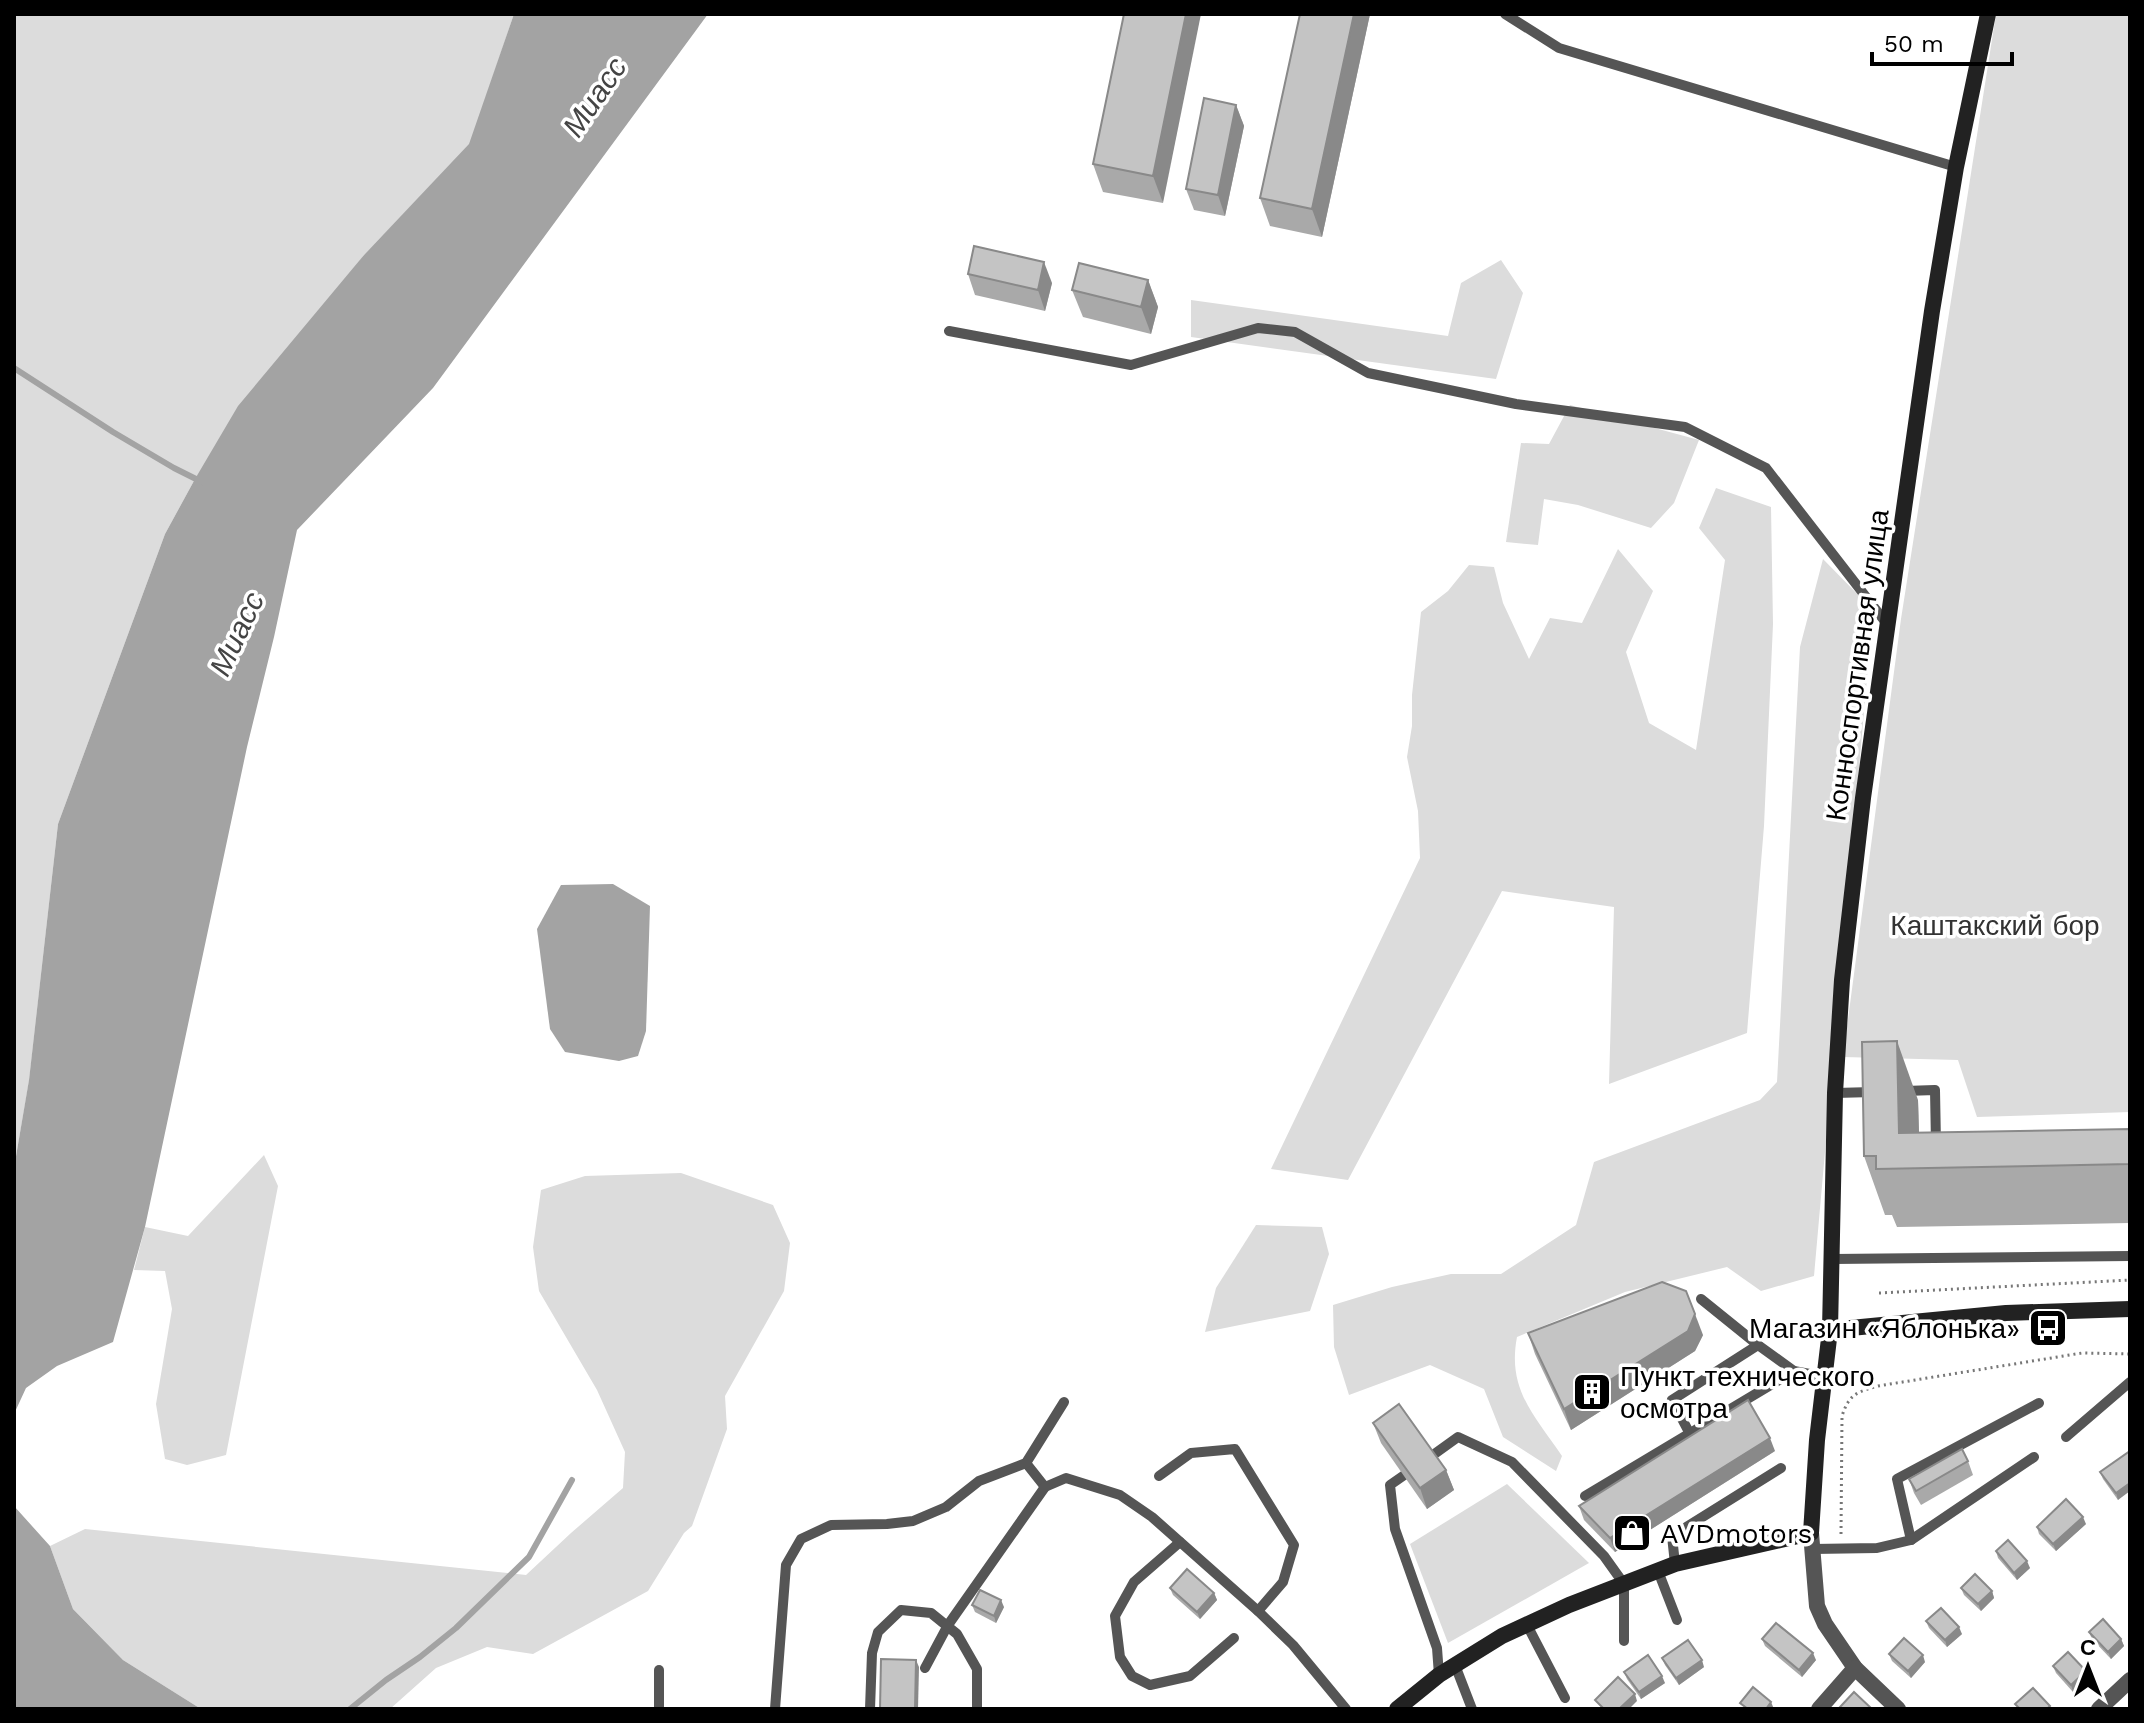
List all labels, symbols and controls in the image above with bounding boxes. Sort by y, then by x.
scale bar [1872,16,2012,66]
text: 50 m [1884,30,1944,58]
water label: Миасс [555,50,634,143]
street label: Конноспортивная улица [1819,507,1896,823]
water label: Миасс [202,586,271,681]
park label: Каштакский бор [1890,909,2100,942]
bus stop icon: Магазин «Яблонька» [2027,1307,2069,1349]
place label: Магазин «Яблонька» [1749,1312,2020,1345]
place label: Пункт технического осмотра [1620,1360,1875,1425]
building icon: Пункт технического осмотра [1571,1371,1613,1413]
shop icon: AVDmotors [1611,1512,1653,1554]
place label: AVDmotors [1660,1517,1812,1550]
north arrow [2048,1627,2128,1707]
text: С [2080,1635,2096,1660]

